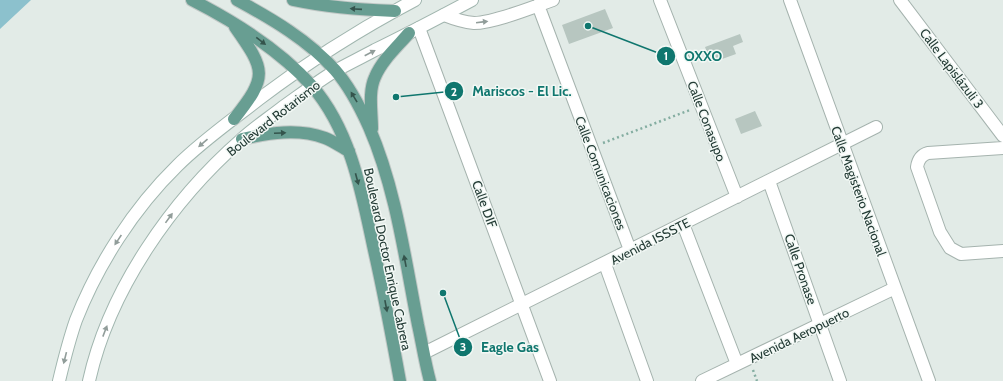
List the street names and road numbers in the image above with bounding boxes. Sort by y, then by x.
street label: Calle Lapislázuli 3 [917,25,987,111]
street label: Boulevard Rotarismo [223,77,323,159]
street label: Calle Conasupo [684,78,730,164]
street label: Calle Comunicaciones [572,114,630,233]
street label: Calle Magisterio Nacional [828,124,890,258]
street label: Boulevard Doctor Enrique Cabrera [361,166,415,352]
street label: Calle DIF [469,178,501,230]
street label: Avenida ISSSTE [608,214,692,268]
street label: Calle Pronase [781,231,821,307]
street label: Avenida Aeropuerto [747,304,851,366]

